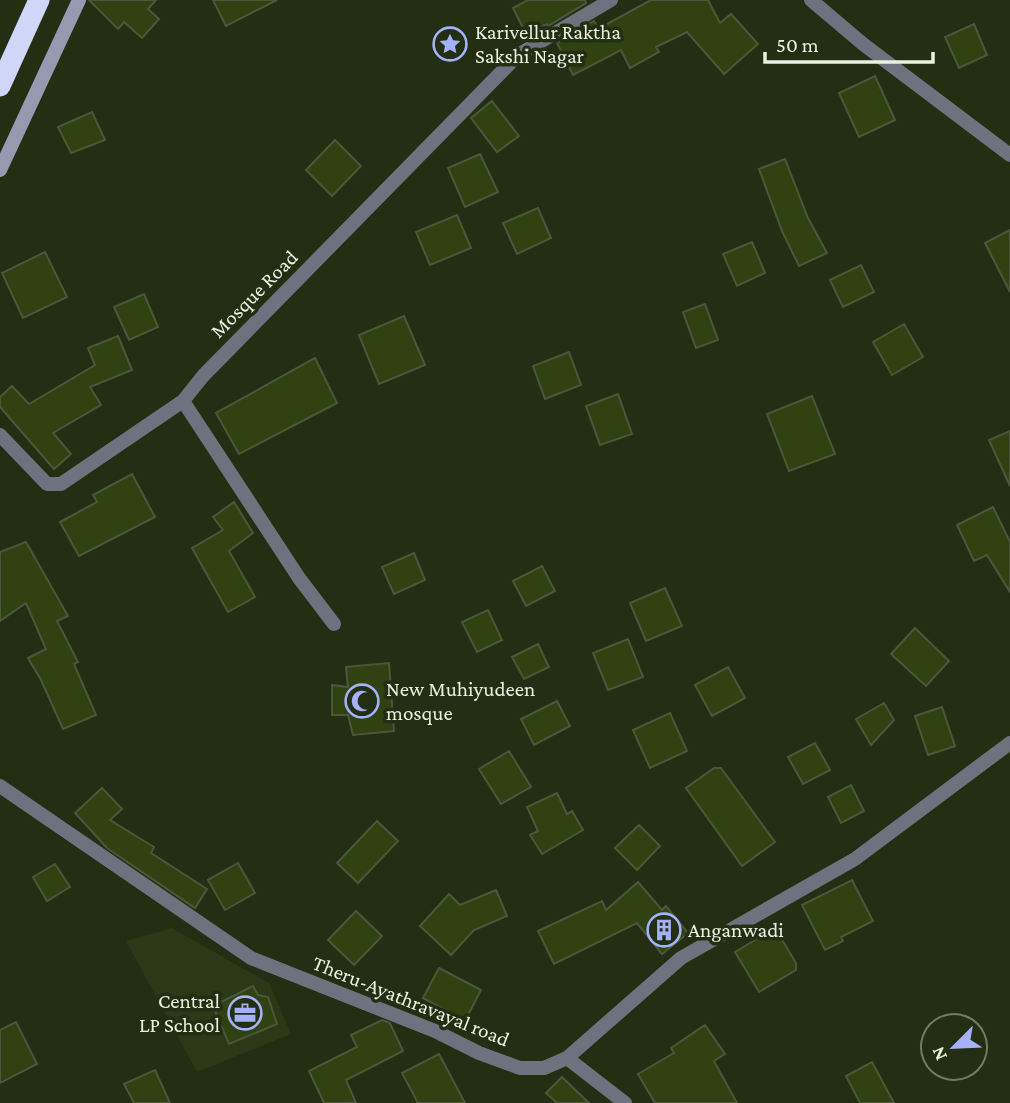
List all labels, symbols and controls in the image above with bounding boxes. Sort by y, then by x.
place label: Karivellur Raktha Sakshi Nagar [475,20,621,68]
scale bar [765,21,933,65]
place icon: Karivellur Raktha Sakshi Nagar [431,25,469,63]
text: 50 m [776,33,819,57]
street label: Mosque Road [205,245,303,343]
place label: New Muhiyudeen mosque [386,677,535,725]
mosque icon: New Muhiyudeen mosque [343,682,381,720]
building icon: Anganwadi [645,911,683,949]
place label: Anganwadi [688,918,784,942]
street label: Theru-Ayathravayal road [309,951,513,1051]
place label: Central LP School [139,989,220,1037]
office icon: Central LP School [226,994,264,1032]
north arrow [919,1012,989,1082]
text: N [927,1043,951,1064]

